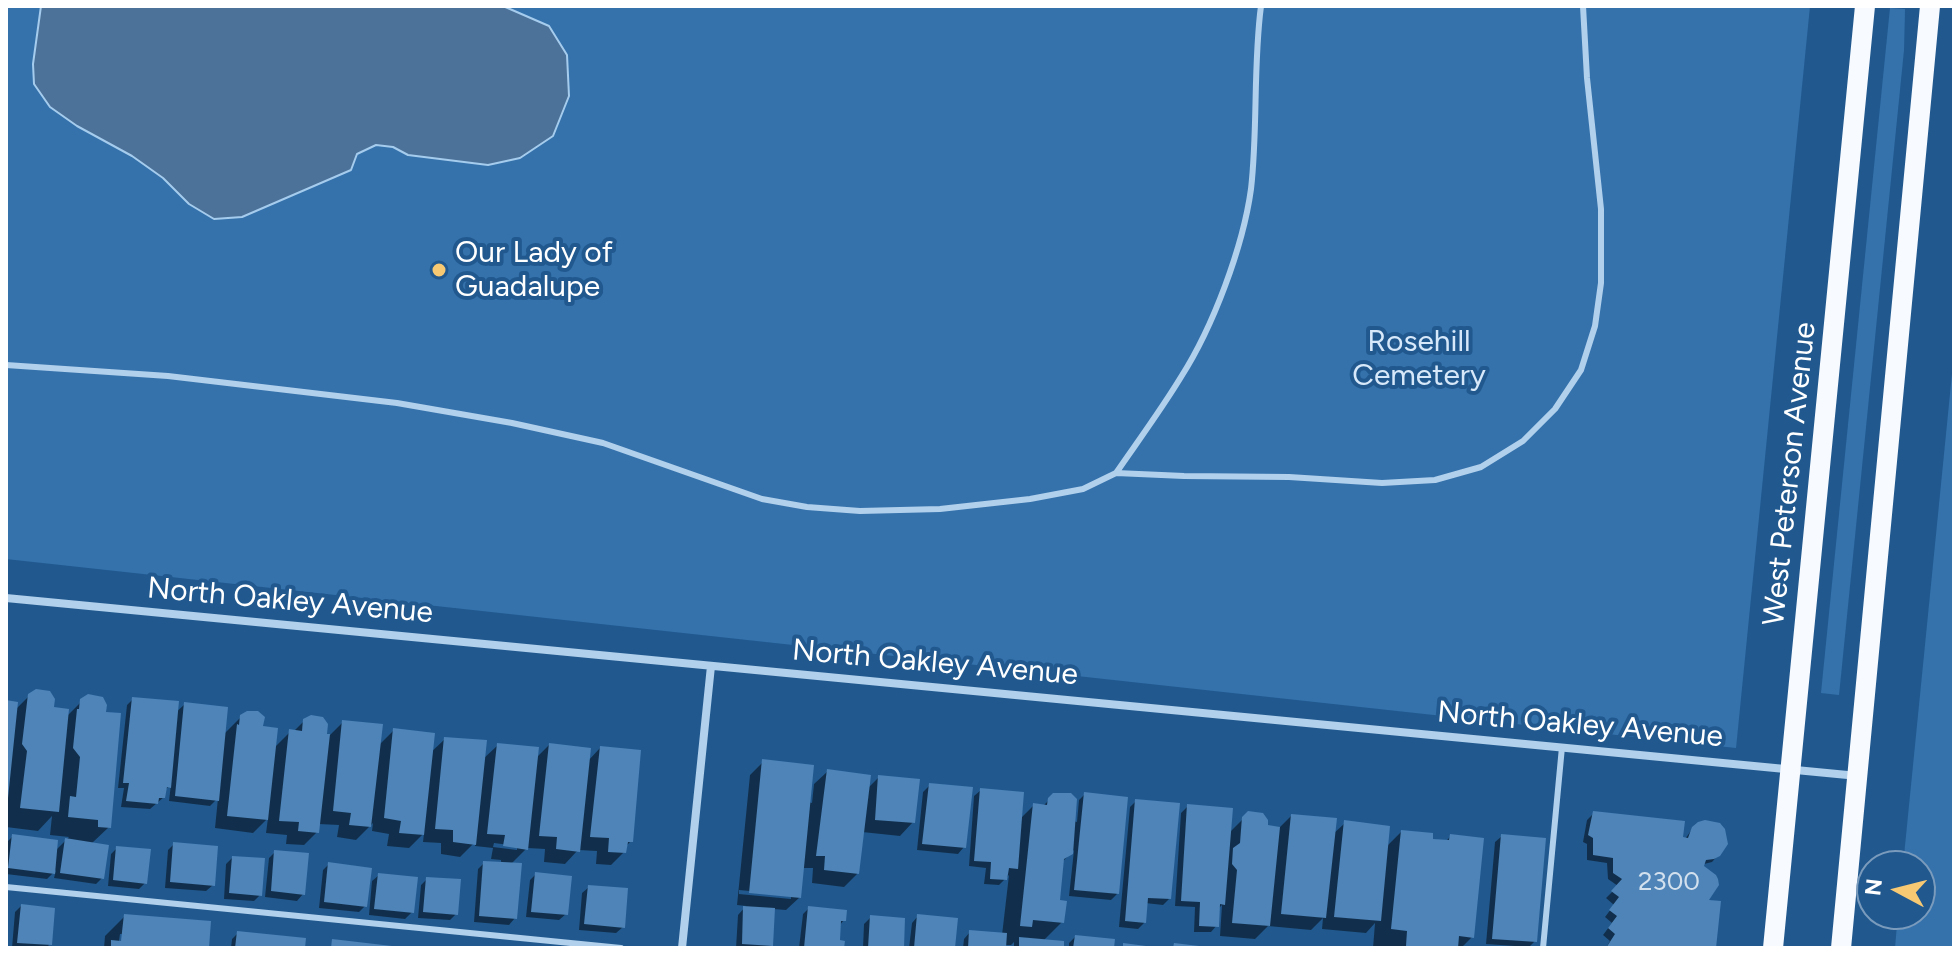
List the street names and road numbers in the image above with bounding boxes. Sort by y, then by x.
street label: West Peterson Avenue [1756,321,1824,627]
street label: North Oakley Avenue [146,571,434,631]
street label: North Oakley Avenue [791,633,1079,693]
street label: North Oakley Avenue [1436,695,1724,755]

